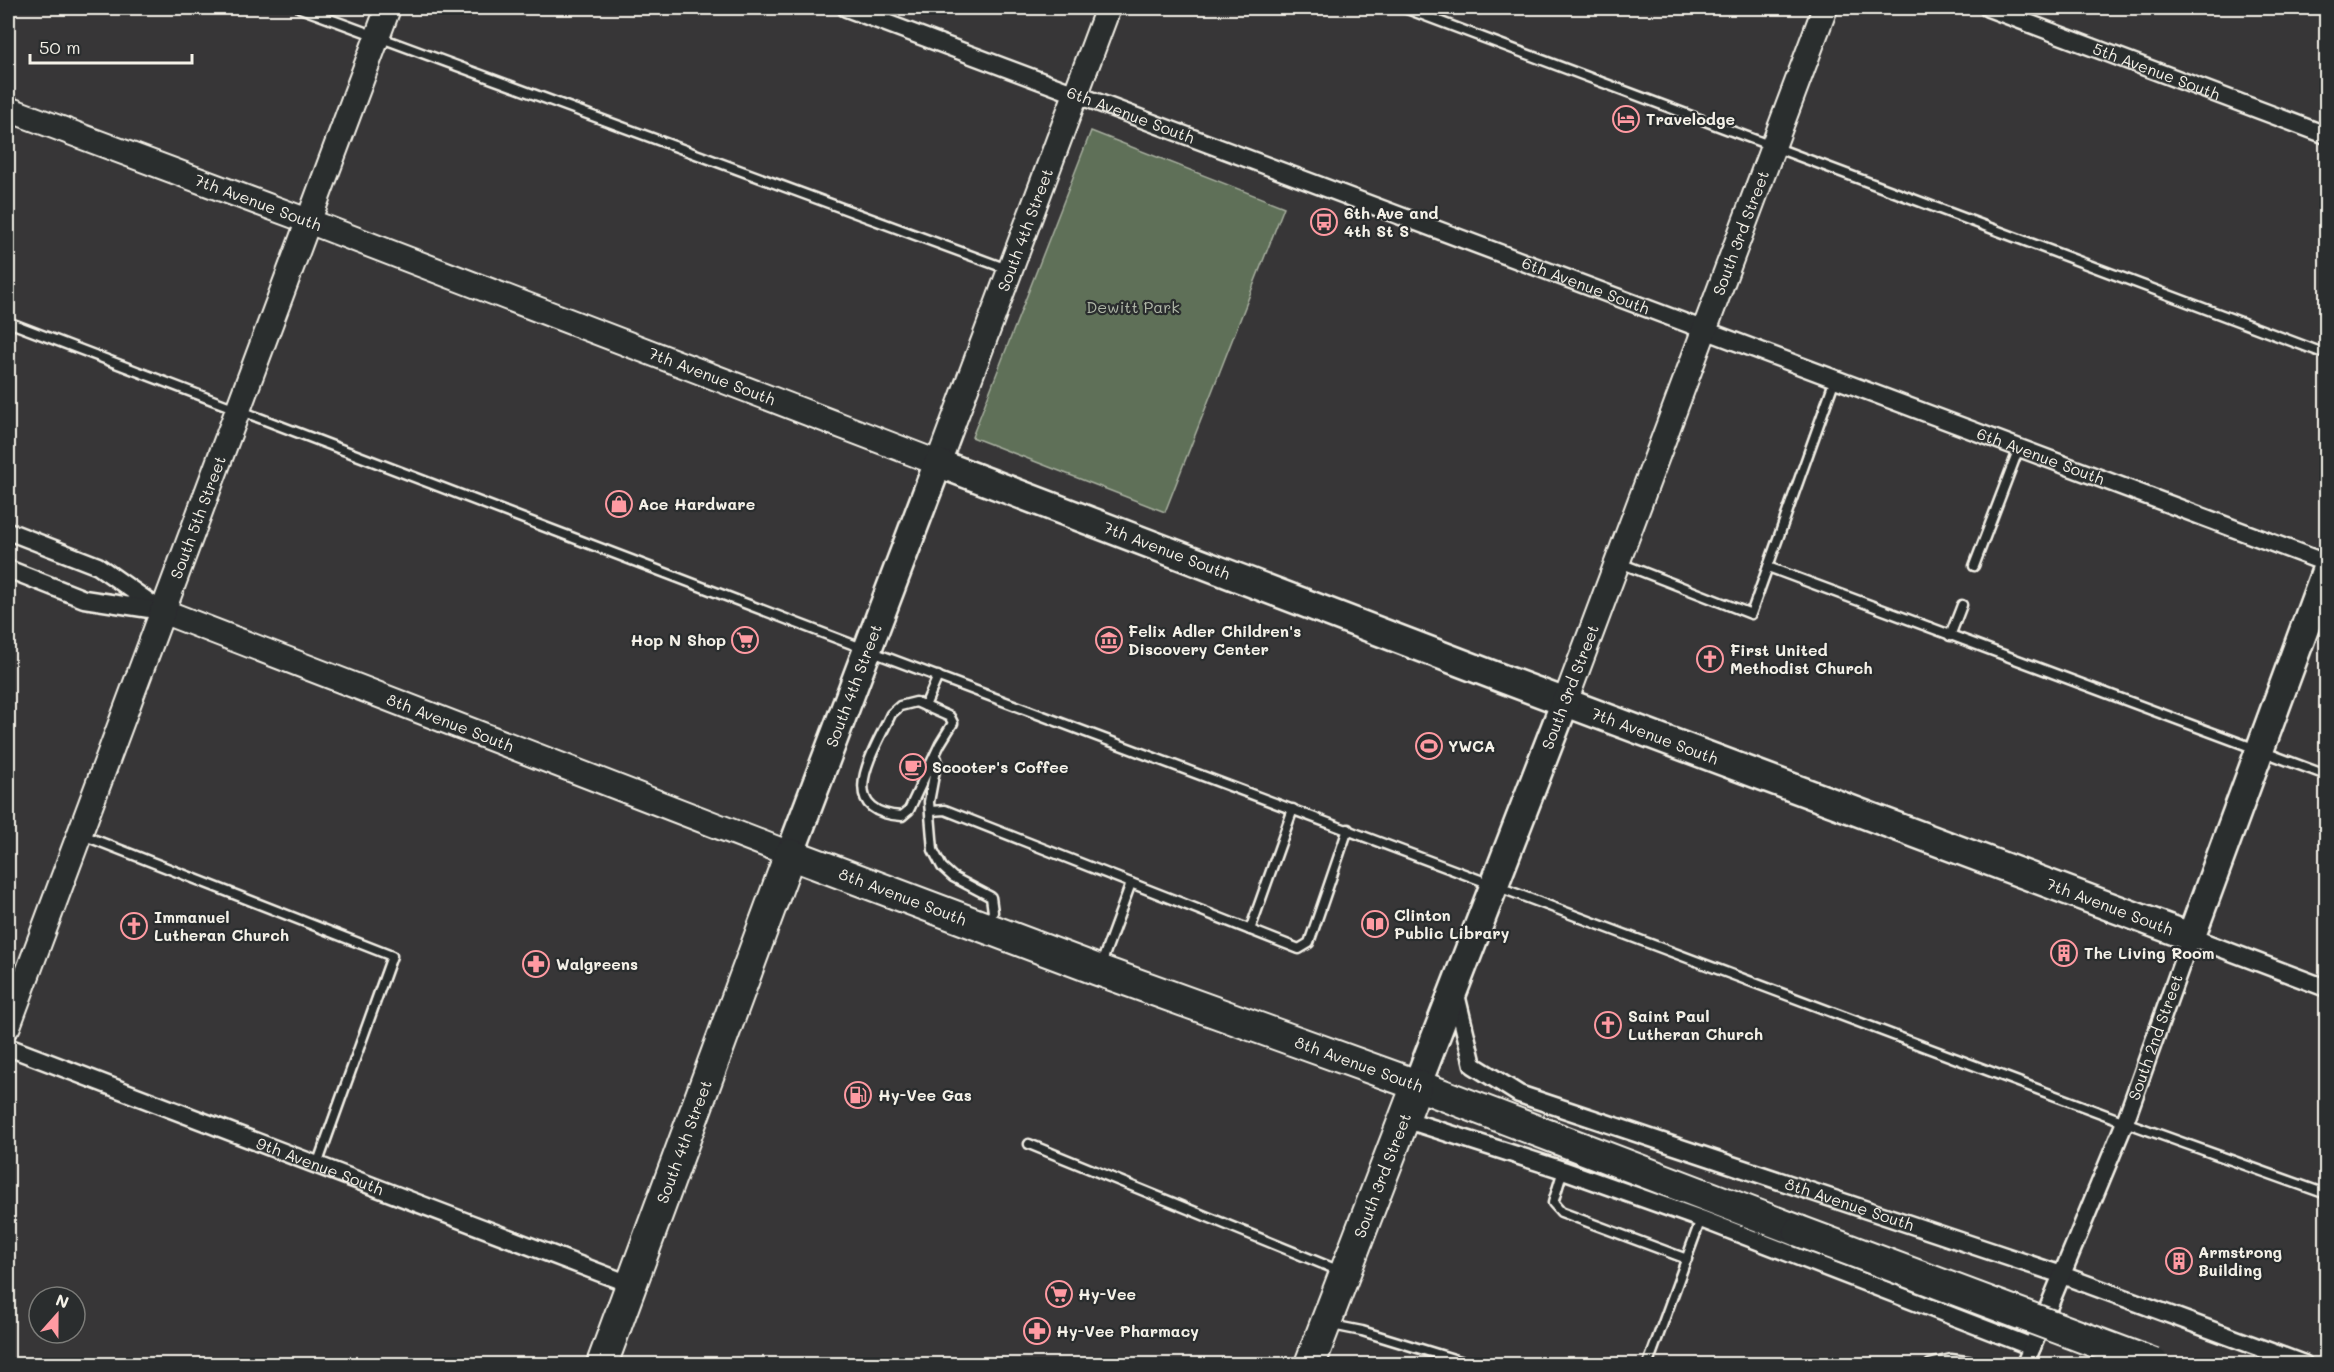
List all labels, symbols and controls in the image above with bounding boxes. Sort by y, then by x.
scale bar [30,27,192,65]
text: 50 m [39,35,81,59]
street label: 5th Avenue South [2090,37,2223,104]
street label: 6th Avenue South [1064,81,1198,148]
hotel icon: Travelodge [1611,104,1641,134]
place label: Travelodge [1646,108,1735,129]
street label: South 4th Street [992,165,1057,294]
street label: South 3rd Street [1707,167,1773,298]
street label: 7th Avenue South [192,169,325,235]
place label: 6th Ave and 4th St S [1344,202,1439,241]
bus stop icon: 6th Ave and 4th St S [1309,207,1339,237]
street label: 6th Avenue South [1519,251,1653,318]
park label: Dewitt Park [1086,296,1180,317]
street label: 7th Avenue South [646,342,778,410]
street label: 6th Avenue South [1974,422,2108,489]
street label: South 5th Street [165,453,230,582]
shop icon: Ace Hardware [604,489,634,519]
place label: Ace Hardware [638,493,755,514]
street label: 7th Avenue South [1101,516,1233,584]
place label: Felix Adler Children's Discovery Center [1128,620,1301,659]
street label: South 4th Street [820,621,886,750]
street label: South 3rd Street [1536,621,1603,752]
supermarket icon: Hop N Shop [730,625,760,655]
museum icon: Felix Adler Children's Discovery Center [1094,625,1124,655]
place label: Hop N Shop [631,629,726,650]
place label: First United Methodist Church [1730,639,1873,678]
church icon: First United Methodist Church [1695,644,1725,674]
street label: 8th Avenue South [384,688,517,756]
street label: 7th Avenue South [1589,702,1721,769]
sports icon: YWCA [1414,731,1444,761]
place label: YWCA [1448,735,1495,756]
cafe icon: Scooter's Coffee [898,752,928,782]
place label: Scooter's Coffee [932,756,1068,777]
street label: 8th Avenue South [836,862,970,930]
street label: 7th Avenue South [2044,873,2176,939]
place label: Clinton Public Library [1394,904,1510,943]
place label: Immanuel Lutheran Church [154,906,289,945]
library icon: Clinton Public Library [1360,909,1390,939]
church icon: Immanuel Lutheran Church [119,911,149,941]
building icon: The Living Room [2049,938,2079,968]
place label: The Living Room [2084,942,2215,963]
pharmacy icon: Walgreens [521,949,551,979]
place label: Walgreens [556,953,638,974]
street label: South 2nd Street [2123,971,2187,1103]
place label: Saint Paul Lutheran Church [1628,1005,1763,1044]
church icon: Saint Paul Lutheran Church [1593,1010,1623,1040]
street label: 8th Avenue South [1292,1031,1426,1096]
street label: South 4th Street [651,1077,716,1206]
fuel station icon: Hy-Vee Gas [843,1080,873,1110]
place label: Hy-Vee Gas [878,1084,972,1105]
street label: South 3rd Street [1348,1110,1415,1241]
street label: 9th Avenue South [254,1132,387,1199]
street label: 8th Avenue South [1783,1172,1917,1235]
place label: Armstrong Building [2198,1241,2282,1280]
building icon: Armstrong Building [2164,1246,2194,1276]
supermarket icon: Hy-Vee [1044,1279,1074,1309]
place label: Hy-Vee [1078,1283,1136,1304]
north arrow [27,1285,87,1345]
text: N [53,1289,72,1313]
pharmacy icon: Hy-Vee Pharmacy [1022,1316,1052,1346]
place label: Hy-Vee Pharmacy [1056,1320,1199,1341]

